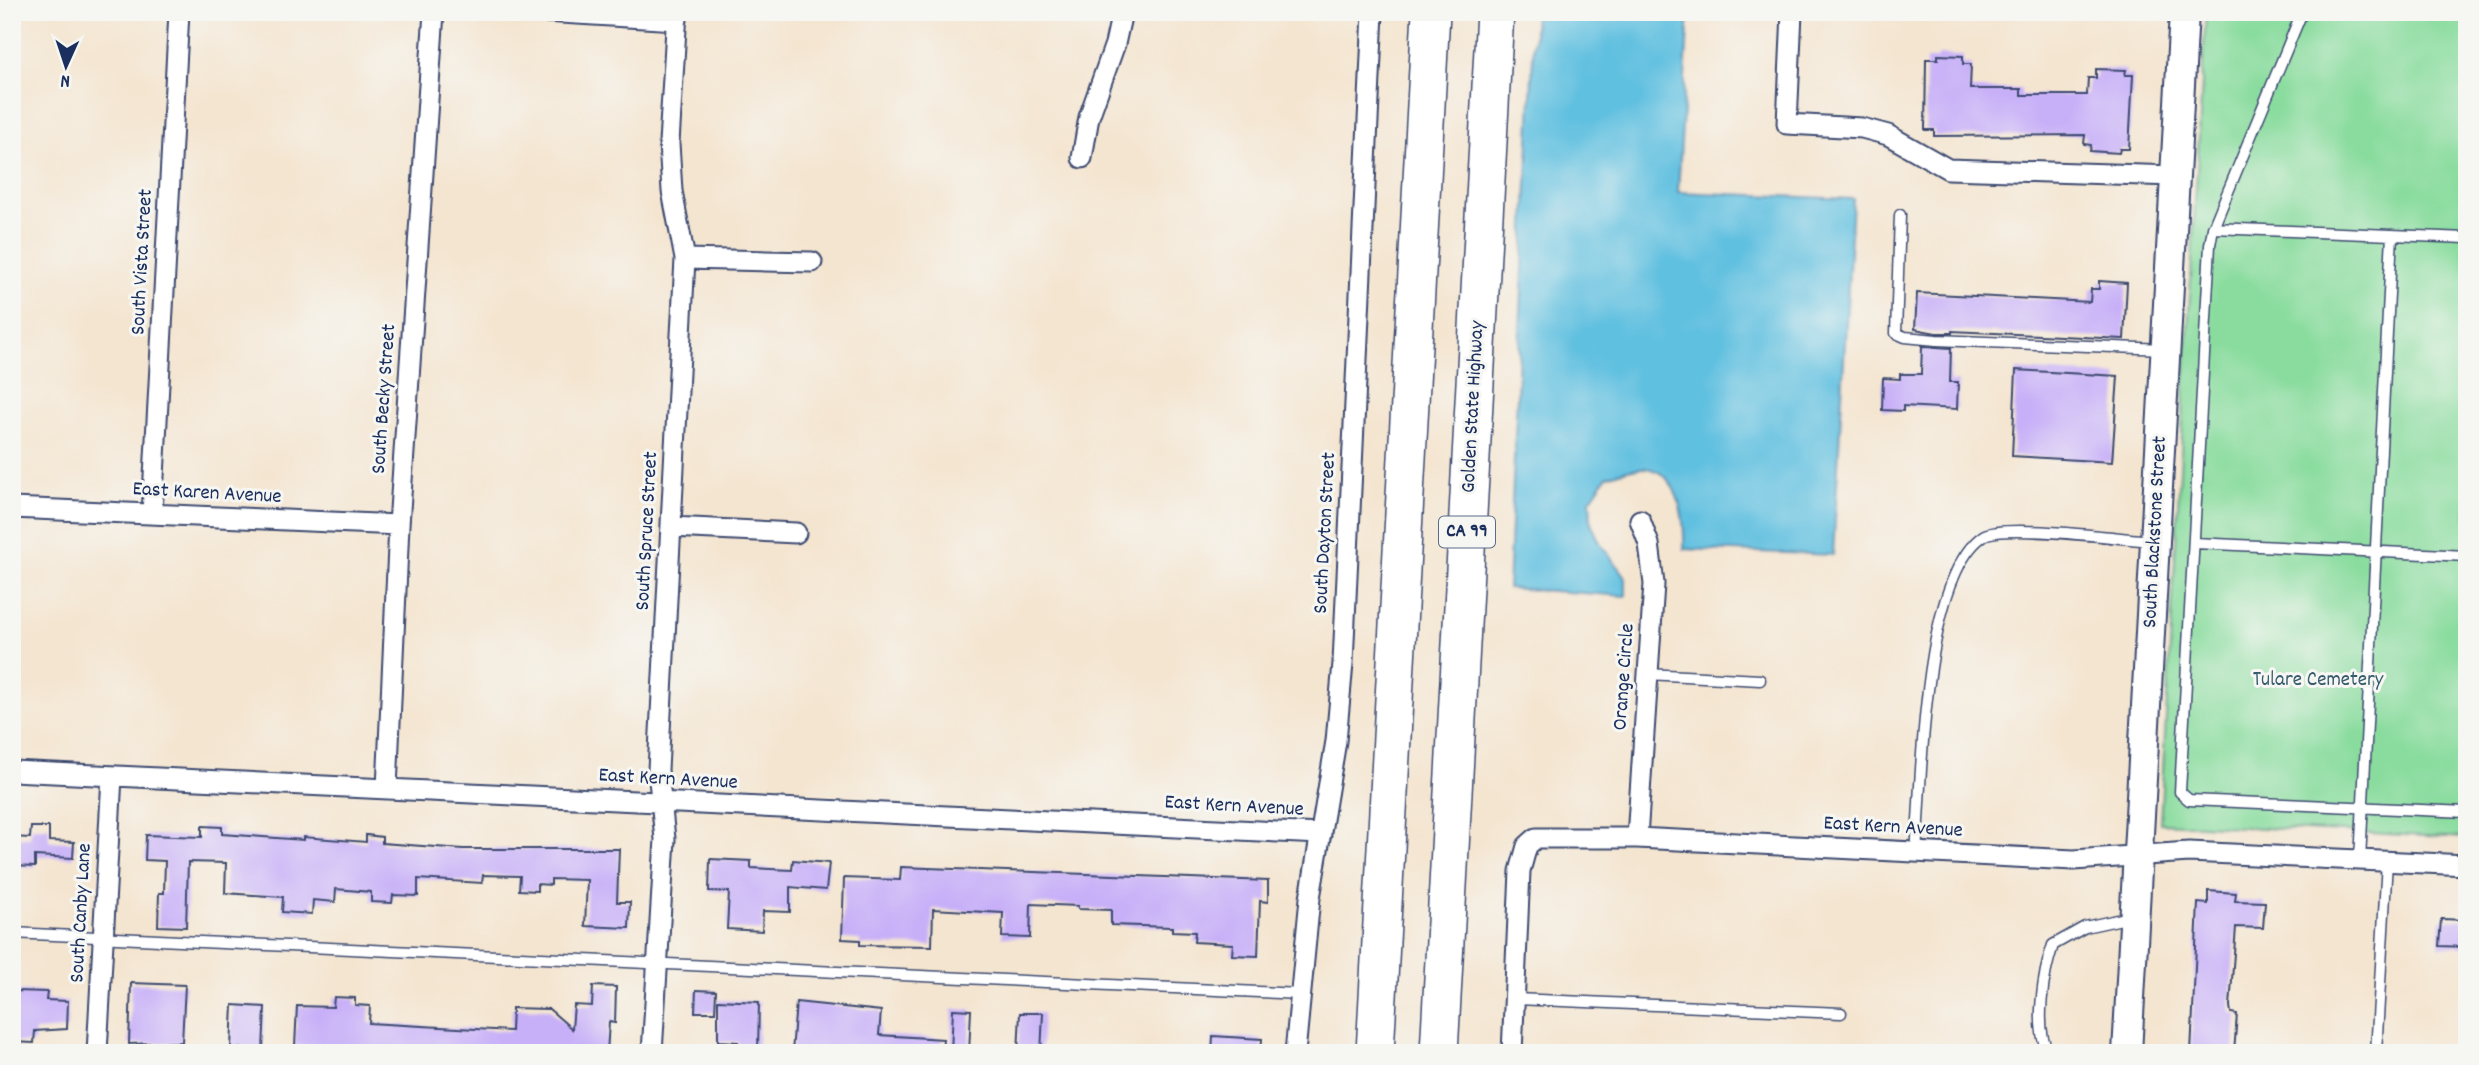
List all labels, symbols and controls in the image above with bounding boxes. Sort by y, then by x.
north arrow [32,32,102,102]
text: N [60,66,71,93]
street label: South Vista Street [124,188,162,336]
street label: Golden State Highway [1455,320,1494,494]
street label: South Becky Street [365,323,405,475]
street label: South Blackstone Street [2136,435,2176,629]
street label: South Spruce Street [629,451,667,611]
street label: South Dayton Street [1307,451,1345,615]
street label: East Karen Avenue [132,475,282,513]
road number: CA 99 [1439,516,1495,548]
street label: Orange Circle [1606,622,1644,732]
park label: Tulare Cemetery [2253,666,2384,696]
street label: East Kern Avenue [598,761,738,799]
street label: East Kern Avenue [1164,788,1304,826]
street label: East Kern Avenue [1823,809,1963,847]
street label: South Canby Lane [63,843,101,983]

